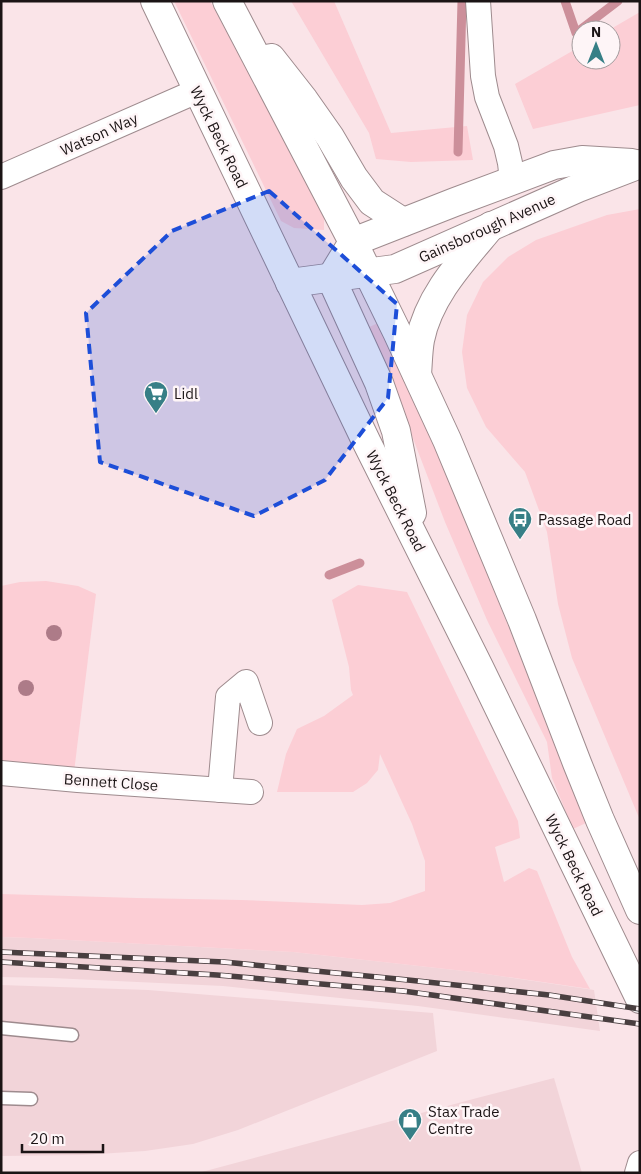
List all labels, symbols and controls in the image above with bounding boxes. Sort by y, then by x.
north arrow [571,20,621,70]
text: N [591,23,601,41]
street label: Wyck Beck Road [186,83,252,191]
street label: Watson Way [57,108,141,160]
street label: Gainsborough Avenue [416,189,558,267]
supermarket icon: Lidl [143,380,169,414]
place label: Lidl [174,384,198,403]
street label: Wyck Beck Road [362,447,430,555]
bus stop icon: Passage Road [507,506,533,540]
place label: Passage Road [538,510,632,529]
street label: Bennett Close [63,769,159,795]
street label: Wyck Beck Road [541,811,607,919]
place label: Stax Trade Centre [428,1102,499,1138]
shop icon: Stax Trade Centre [397,1107,423,1141]
scale bar [22,1122,104,1154]
text: 20 m [30,1129,65,1148]

